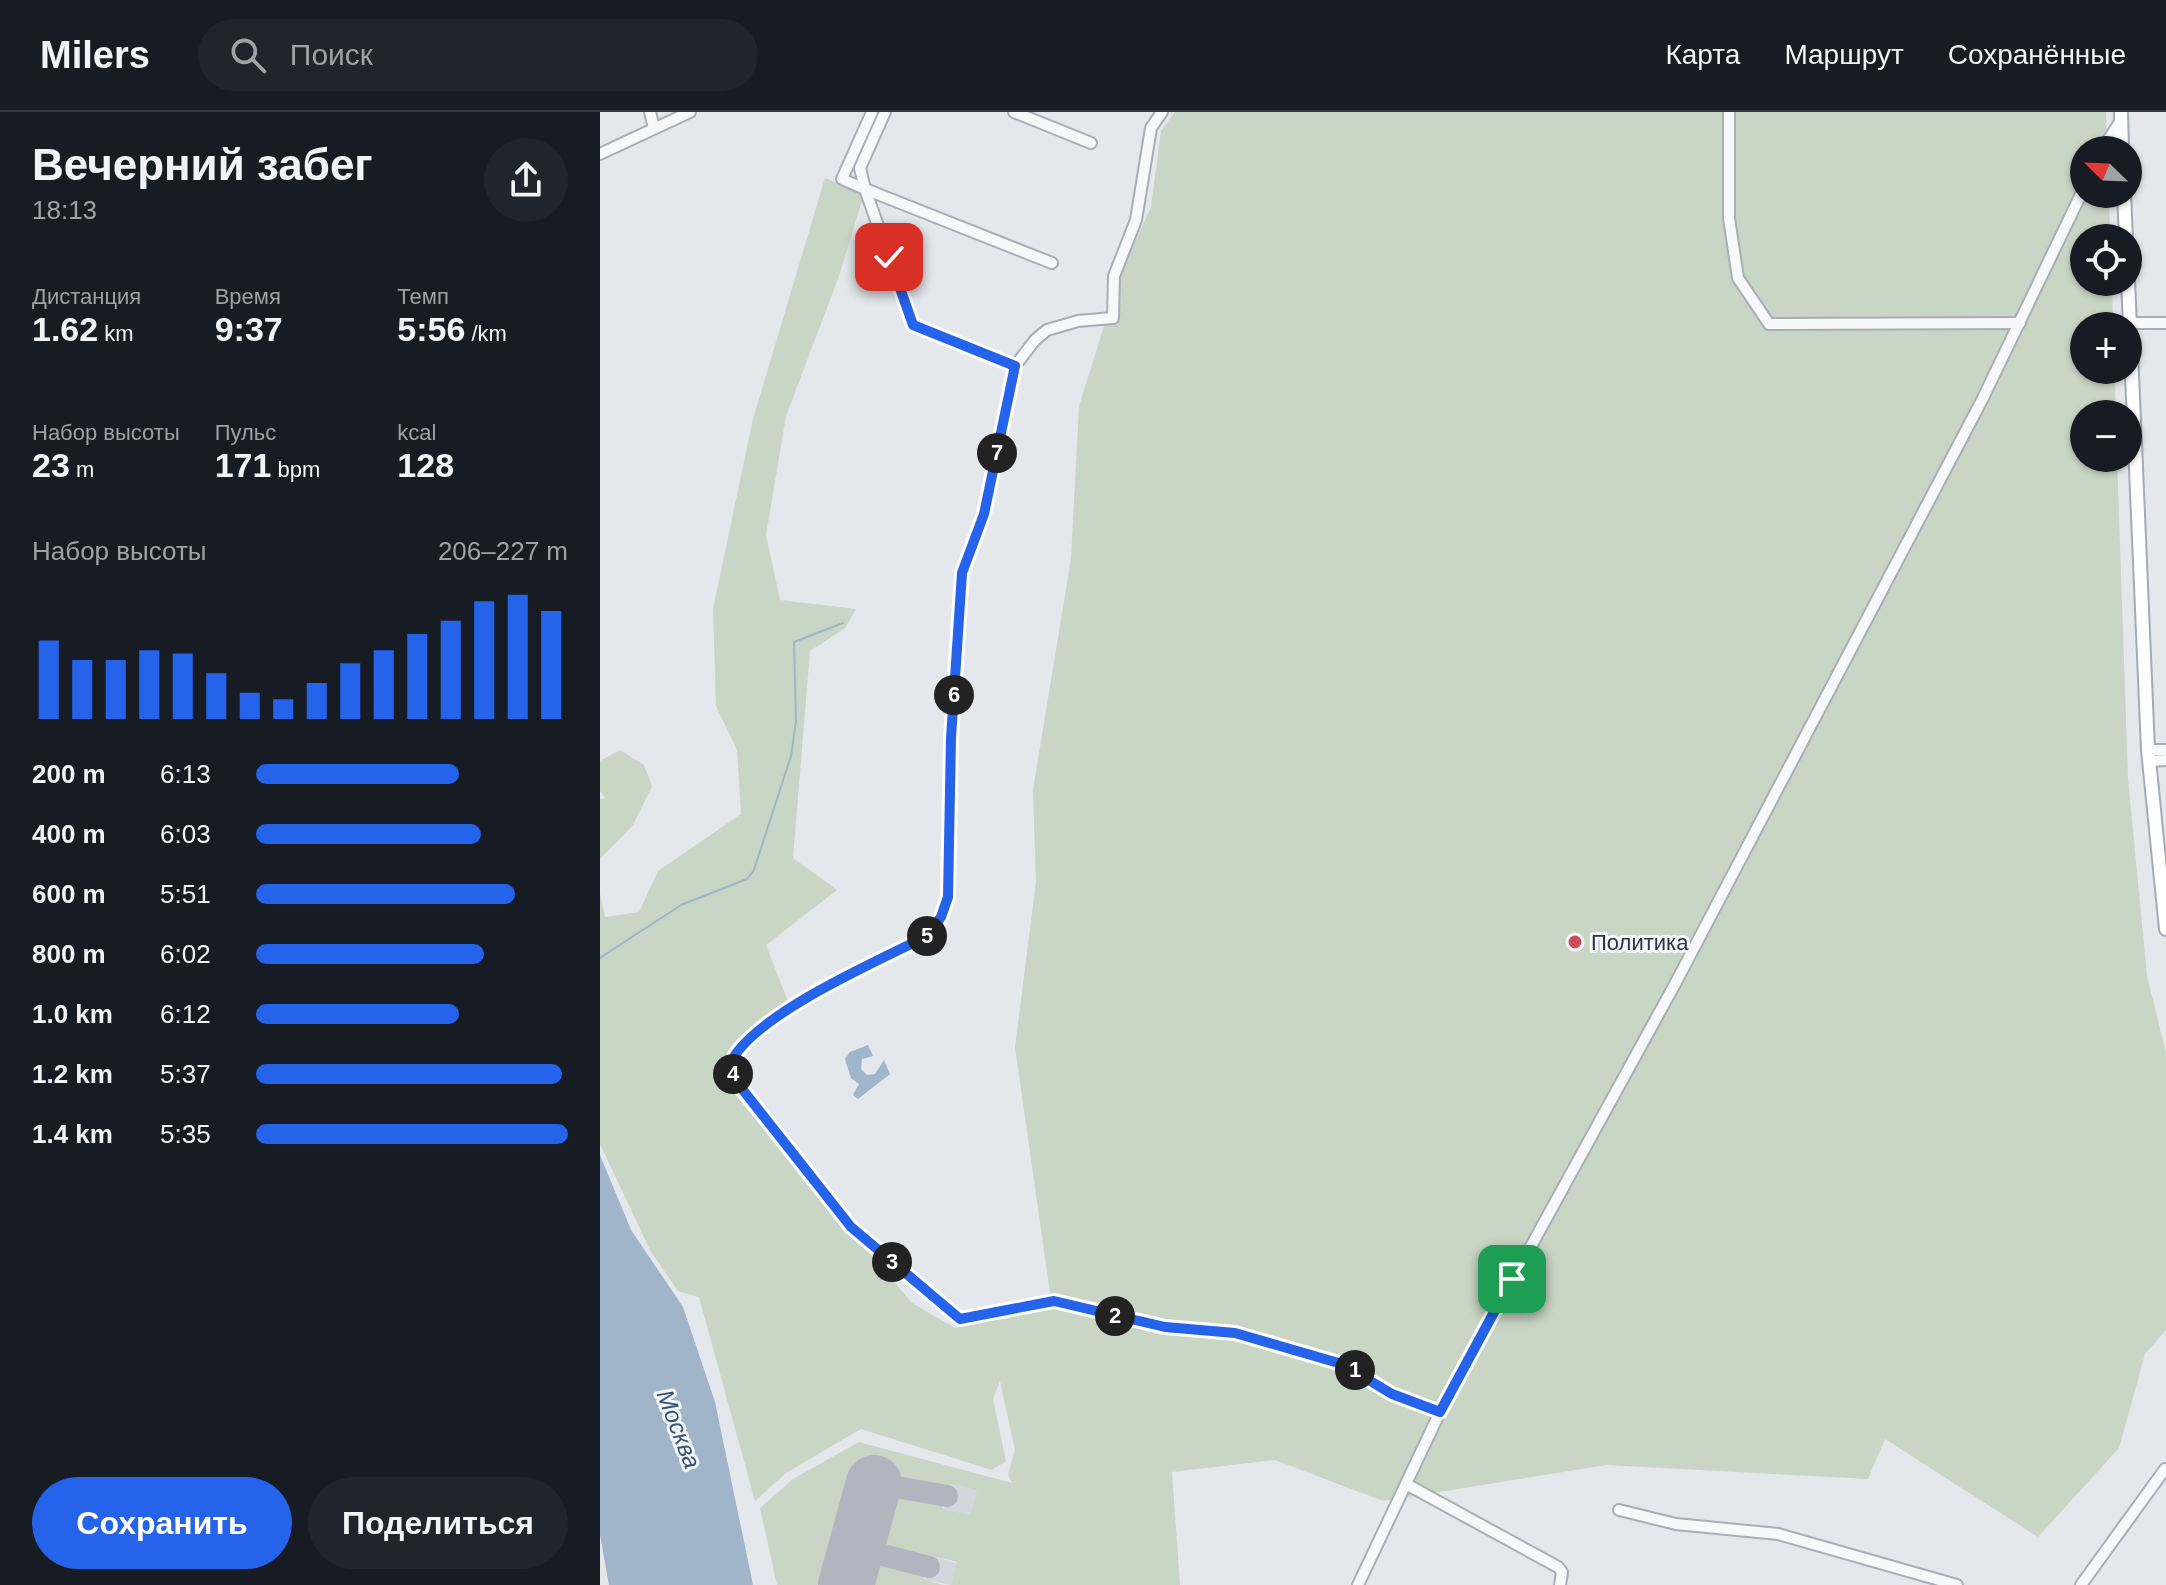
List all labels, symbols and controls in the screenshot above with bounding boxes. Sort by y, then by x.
search box [198,19,758,91]
icon: search [226,33,270,77]
text: Milers [40,34,150,76]
text: Поиск [290,38,373,71]
text: Карта [1665,39,1740,70]
text: Маршрут [1784,39,1904,70]
text: Сохранённые [1948,39,2126,70]
north arrow [2070,136,2142,208]
map controls [2070,136,2142,472]
button: share [484,138,568,222]
text: Вечерний забег [32,140,373,189]
text: 18:13 [32,195,97,225]
pin [855,223,923,291]
button: locate [2070,224,2142,296]
icon: check [867,235,911,279]
text: Дистанция [32,284,141,309]
text: Время [215,284,281,309]
text: Темп [397,284,449,309]
text: 1.62 [32,310,98,348]
text: 9:37 [215,310,283,348]
text: 5:56 [397,310,465,348]
button: + [2070,312,2142,384]
text: km [98,321,134,346]
text: /km [465,321,507,346]
button: − [2070,400,2142,472]
text: Набор высоты [32,420,180,445]
text: Пульс [215,420,276,445]
text: kcal [397,420,436,445]
pin: 7 [977,433,1017,473]
text: 7 [991,440,1003,465]
text: 23 [32,446,70,484]
text: 171 [215,446,271,484]
text: 128 [397,446,454,484]
text: m [70,457,94,482]
text: bpm [271,457,320,482]
text: Набор высоты [32,536,207,566]
text: 206–227 m [438,536,568,566]
pin: 6 [934,675,974,715]
text: 6 [948,682,960,707]
text: 200 m [32,759,106,789]
text: 6:13 [160,759,211,789]
text: 400 m [32,819,106,849]
text: 6:03 [160,819,211,849]
text: 600 m [32,879,106,909]
text: 5:51 [160,879,211,909]
pin: 5 [907,916,947,956]
text: 5 [921,923,933,948]
place label: Политика [1591,930,1689,955]
marker: Политика [1566,933,1584,951]
text: 800 m [32,939,106,969]
text: 6:02 [160,939,211,969]
text: 1.0 km [32,999,113,1029]
text: 6:12 [160,999,211,1029]
pin: 4 [713,1054,753,1094]
text: 1.2 km [32,1059,113,1089]
text: 5:37 [160,1059,211,1089]
text: 4 [727,1061,739,1086]
text: 1.4 km [32,1119,113,1149]
text: 5:35 [160,1119,211,1149]
pin: 3 [872,1242,912,1282]
pin [1478,1245,1546,1313]
text: 3 [886,1249,898,1274]
icon: arrive [1490,1257,1534,1301]
pin: 2 [1095,1296,1135,1336]
text: 2 [1109,1303,1121,1328]
pin: 1 [1335,1350,1375,1390]
text: 1 [1349,1357,1361,1382]
water label: Москва [652,1386,706,1472]
button: Сохранить [32,1477,292,1569]
button: Поделиться [308,1477,568,1569]

